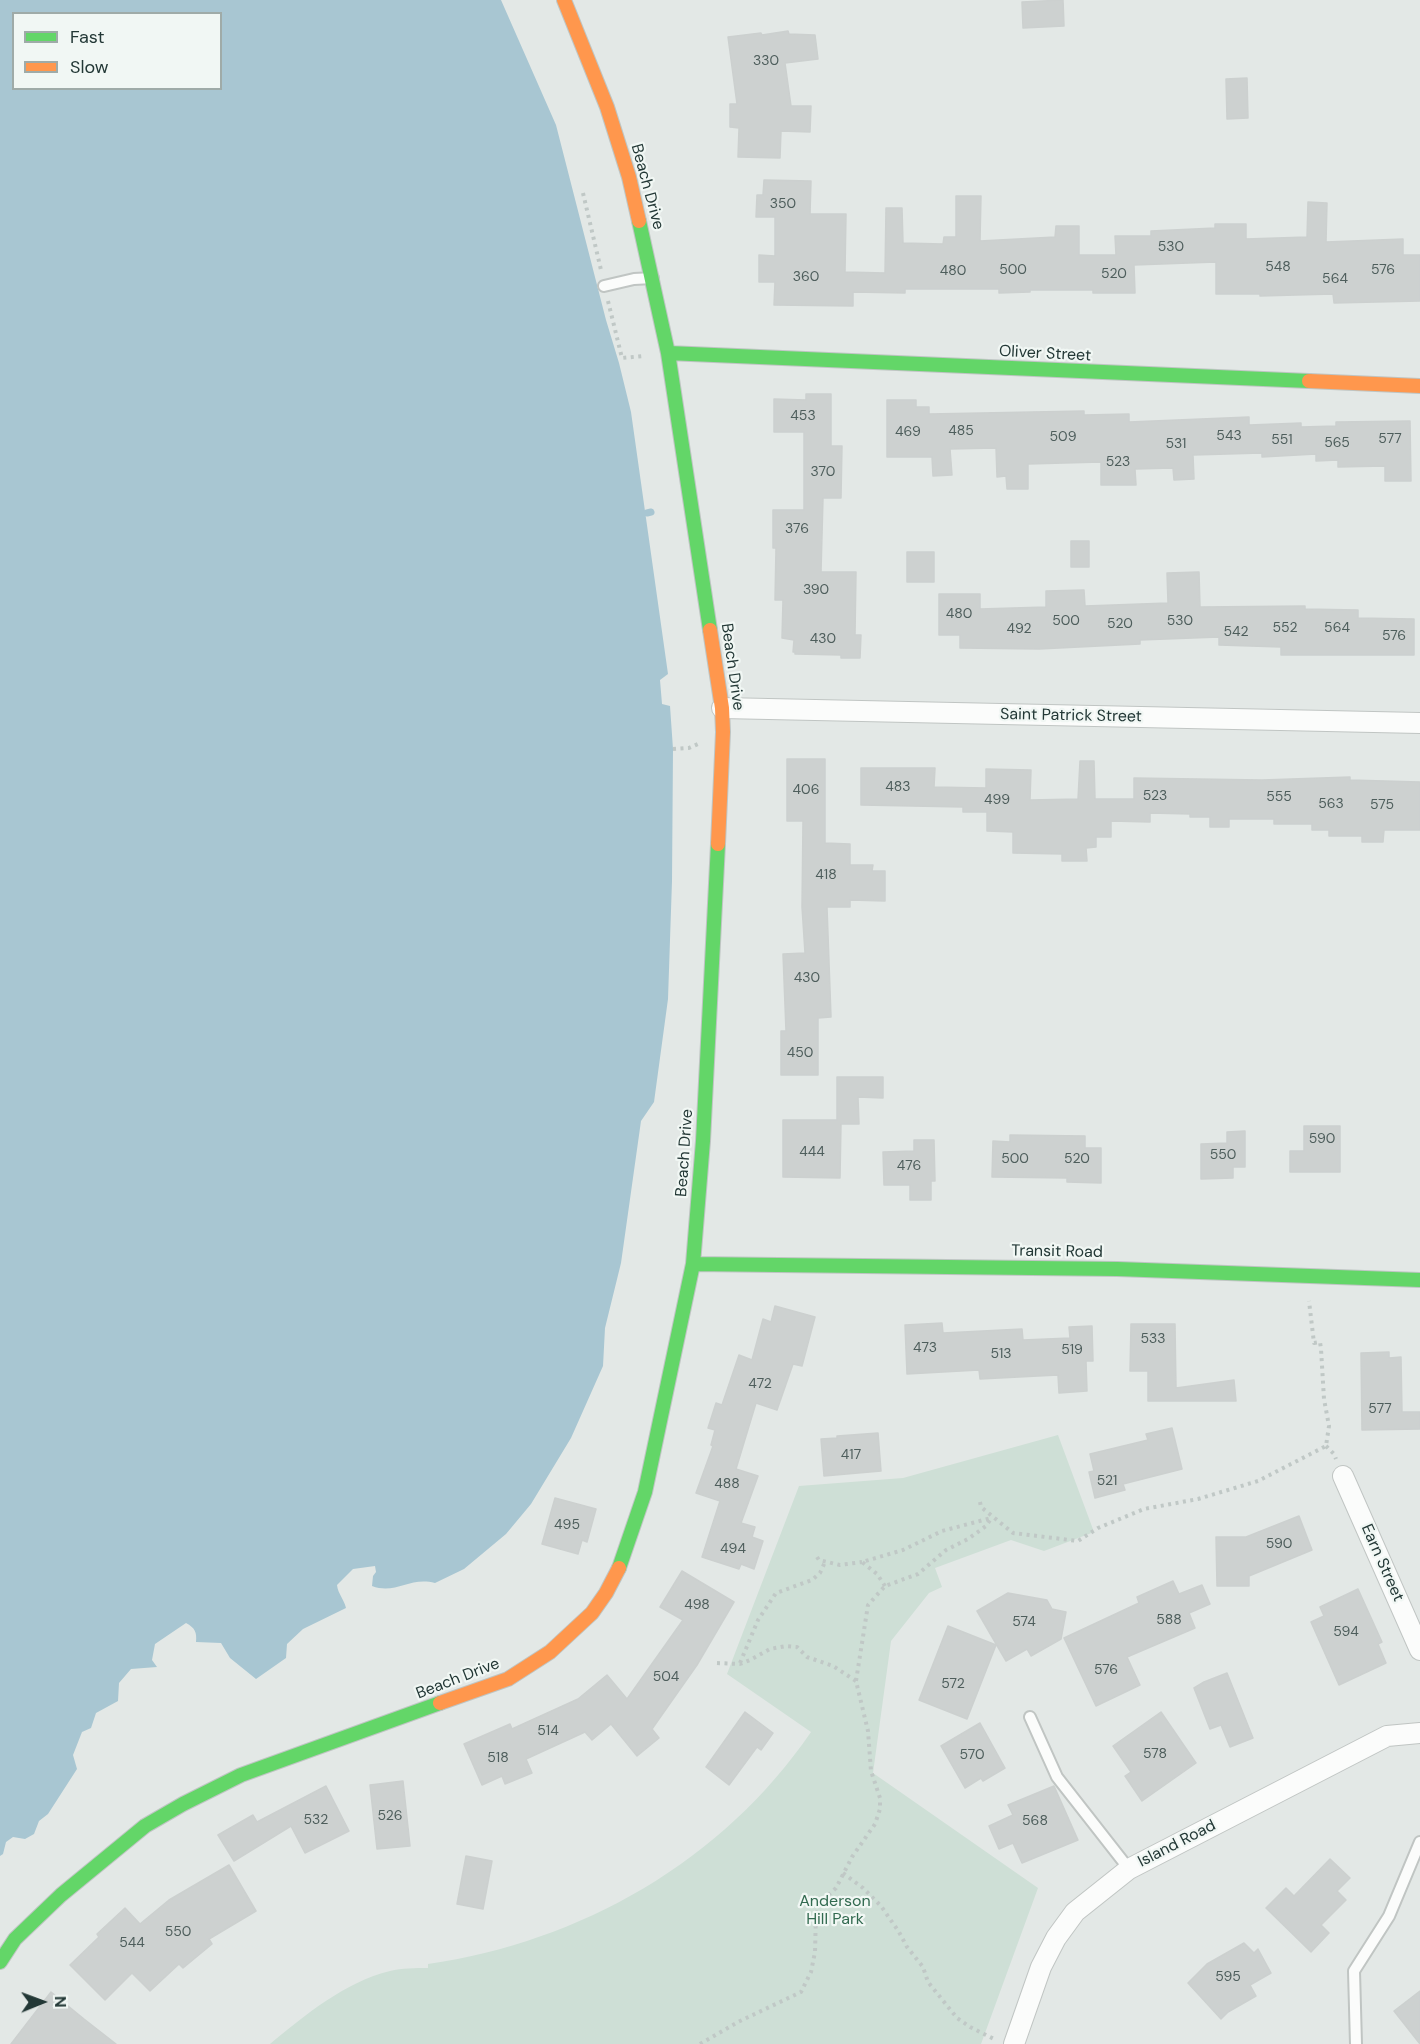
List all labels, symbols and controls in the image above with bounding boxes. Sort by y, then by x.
legend [12,12,222,90]
text: Fast [70,25,105,49]
house number: 330 [753,53,779,69]
text: Slow [70,55,109,79]
street label: Beach Drive [626,142,668,232]
house number: 350 [770,196,796,212]
house number: 530 [1158,239,1184,255]
house number: 548 [1265,259,1291,275]
house number: 500 [999,262,1027,278]
house number: 576 [1371,262,1395,278]
house number: 480 [940,263,966,279]
house number: 520 [1101,266,1127,282]
house number: 360 [793,269,819,285]
house number: 564 [1322,271,1348,287]
street label: Oliver Street [998,342,1092,366]
house number: 453 [790,408,816,424]
house number: 485 [948,423,974,439]
house number: 469 [895,424,921,440]
house number: 543 [1216,428,1242,444]
house number: 509 [1050,429,1076,445]
house number: 577 [1378,431,1402,447]
house number: 551 [1271,432,1293,448]
house number: 565 [1324,435,1350,451]
house number: 531 [1166,436,1186,452]
house number: 523 [1106,454,1130,470]
house number: 370 [811,464,835,480]
house number: 376 [785,521,809,537]
house number: 390 [803,582,829,598]
house number: 480 [946,606,972,622]
house number: 500 [1052,613,1080,629]
house number: 530 [1167,613,1193,629]
house number: 520 [1107,616,1133,632]
house number: 552 [1273,620,1297,636]
house number: 564 [1324,620,1350,636]
house number: 492 [1006,621,1032,637]
street label: Beach Drive [716,622,748,712]
house number: 542 [1223,624,1249,640]
house number: 576 [1382,628,1406,644]
house number: 430 [810,631,836,647]
street label: Saint Patrick Street [1000,705,1142,727]
house number: 483 [885,779,911,795]
house number: 406 [793,782,819,798]
house number: 523 [1143,788,1167,804]
house number: 555 [1266,789,1292,805]
house number: 499 [984,792,1010,808]
house number: 563 [1318,796,1344,812]
house number: 575 [1370,797,1394,813]
house number: 418 [815,867,837,883]
house number: 430 [794,970,820,986]
house number: 450 [787,1045,813,1061]
street label: Beach Drive [672,1108,698,1198]
house number: 590 [1309,1131,1335,1147]
house number: 444 [799,1144,825,1160]
house number: 550 [1210,1147,1236,1163]
house number: 500 [1001,1151,1029,1167]
house number: 520 [1064,1151,1090,1167]
house number: 476 [897,1158,921,1174]
street label: Transit Road [1011,1242,1103,1262]
house number: 533 [1140,1331,1166,1347]
house number: 473 [913,1340,937,1356]
house number: 519 [1061,1342,1083,1358]
house number: 513 [990,1346,1012,1362]
house number: 472 [748,1376,772,1392]
house number: 577 [1368,1401,1392,1417]
house number: 417 [841,1447,861,1463]
house number: 521 [1097,1473,1117,1489]
house number: 488 [714,1476,740,1492]
house number: 495 [554,1517,580,1533]
street label: Earn Street [1356,1521,1408,1605]
house number: 590 [1266,1536,1292,1552]
house number: 494 [720,1541,746,1557]
house number: 498 [684,1597,710,1613]
house number: 588 [1156,1612,1182,1628]
house number: 574 [1012,1614,1036,1630]
house number: 594 [1333,1624,1359,1640]
street label: Beach Drive [414,1654,502,1704]
house number: 576 [1094,1662,1118,1678]
house number: 504 [653,1669,679,1685]
house number: 572 [941,1676,965,1692]
house number: 514 [537,1723,559,1739]
house number: 578 [1143,1746,1167,1762]
house number: 570 [959,1747,985,1763]
house number: 518 [487,1750,509,1766]
house number: 526 [377,1808,403,1824]
house number: 532 [304,1812,328,1828]
house number: 568 [1022,1813,1048,1829]
street label: Island Road [1135,1816,1219,1872]
park label: Anderson Hill Park [799,1892,871,1930]
house number: 550 [165,1924,191,1940]
house number: 544 [119,1935,145,1951]
house number: 595 [1215,1969,1241,1985]
north arrow [12,1972,72,2032]
text: N [50,1996,71,2008]

